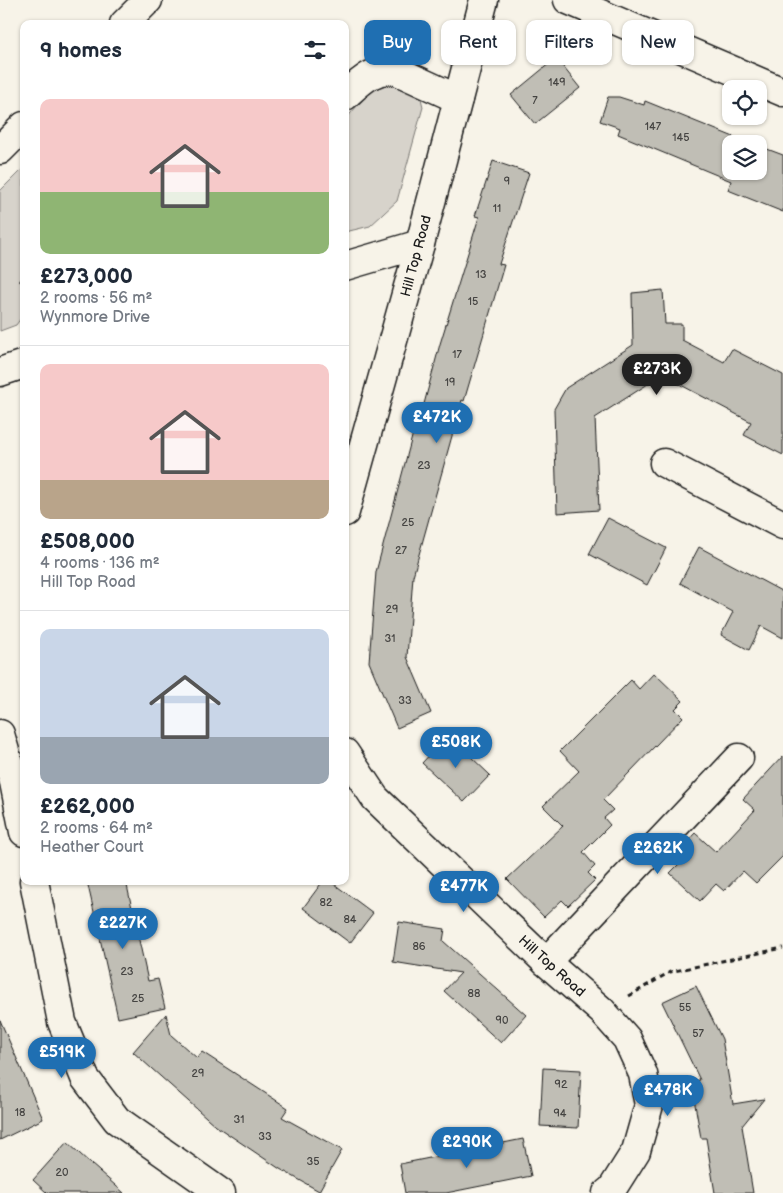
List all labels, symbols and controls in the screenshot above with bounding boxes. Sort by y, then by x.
chip: Buy [364,20,431,65]
chip: Rent [441,20,516,65]
chip: Filters [526,20,612,65]
chip: New [622,20,694,65]
icon: filters [301,36,329,64]
text: 9 homes [40,38,122,63]
house number: 149 [548,76,566,89]
map controls [722,80,767,180]
button: locate [722,80,767,125]
house number: 7 [532,94,538,107]
house number: 147 [645,120,662,133]
icon: home [140,131,230,221]
house number: 145 [672,131,690,144]
button: layers [722,135,767,180]
house number: 9 [504,175,510,188]
house number: 11 [493,202,501,215]
street label: Hill Top Road [397,213,435,299]
text: £273,000 [40,264,133,289]
house number: 13 [475,268,487,281]
text: 2 rooms · 56 m² [40,289,152,308]
house number: 15 [468,295,478,308]
text: Wynmore Drive [40,308,150,327]
house number: 17 [452,348,462,361]
pin: £273K [622,354,692,396]
text: £273K [633,360,681,379]
house number: 19 [445,376,455,389]
icon: home [140,397,230,487]
pin: £472K [402,402,472,444]
text: £472K [413,408,461,427]
house number: 23 [417,459,431,472]
house number: 25 [402,516,414,529]
text: £508,000 [40,529,135,554]
house number: 27 [395,544,408,557]
text: 4 rooms · 136 m² [40,554,160,573]
text: Hill Top Road [40,573,136,592]
house number: 29 [386,603,398,616]
house number: 31 [384,632,396,645]
icon: home [140,662,230,752]
house number: 33 [398,694,412,707]
pin: £508K [421,726,491,769]
text: £508K [431,733,481,752]
text: £262,000 [40,794,135,819]
text: 2 rooms · 64 m² [40,819,153,838]
pin: £262K [623,832,693,875]
text: Heather Court [40,838,144,857]
text: £262K [633,839,683,858]
pin: £477K [429,870,499,913]
text: £477K [440,877,488,896]
house number: 82 [320,896,333,909]
pin: £227K [88,908,158,950]
house number: 84 [343,913,357,926]
text: £227K [99,914,147,933]
street label: Hill Top Road [515,932,589,1000]
house number: 86 [412,940,426,953]
house number: 23 [120,965,134,978]
house number: 88 [468,987,480,1000]
house number: 25 [132,992,144,1005]
house number: 55 [679,1001,691,1014]
house number: 90 [496,1014,509,1027]
house number: 57 [692,1027,704,1040]
pin: £519K [27,1036,97,1079]
text: £519K [39,1043,85,1062]
house number: 29 [192,1067,204,1080]
pin: £478K [633,1074,703,1117]
house number: 92 [555,1078,568,1091]
text: £478K [644,1081,692,1100]
house number: 18 [15,1106,25,1119]
house number: 94 [553,1107,567,1120]
house number: 31 [233,1113,245,1126]
pin: £290K [432,1126,502,1169]
house number: 33 [258,1130,272,1143]
text: £290K [442,1133,492,1152]
house number: 35 [306,1155,320,1168]
house number: 20 [56,1166,69,1179]

